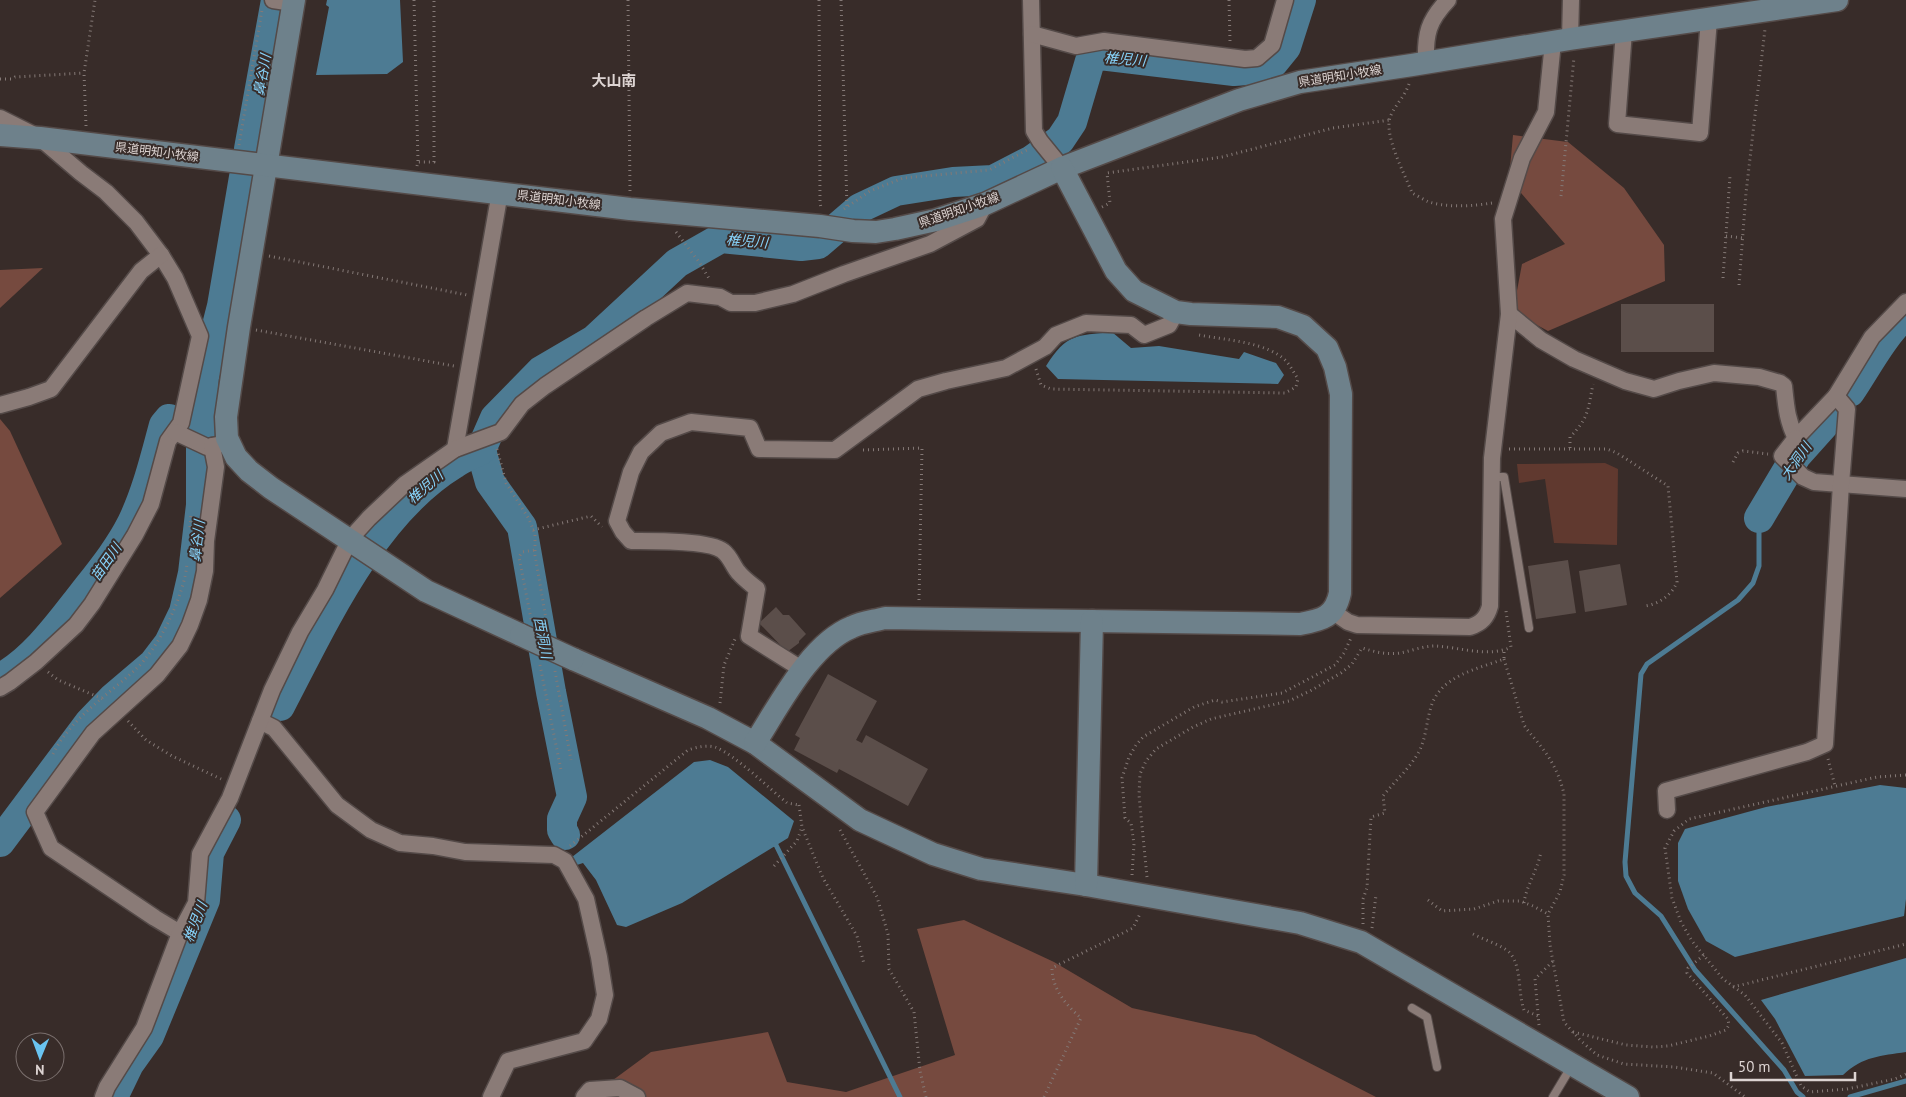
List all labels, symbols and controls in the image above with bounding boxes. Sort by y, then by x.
water label: 椎児川 [1103,48,1149,70]
water label: 鼻谷川 [249,51,275,97]
street label: 県道明知小牧線 [1297,62,1383,89]
district label: 大山南 [591,71,637,90]
street label: 県道明知小牧線 [114,139,200,164]
street label: 県道明知小牧線 [516,187,602,212]
street label: 県道明知小牧線 [917,189,1001,230]
water label: 椎児川 [725,230,771,252]
water label: 大洞川 [1777,437,1817,483]
water label: 椎児川 [403,465,448,508]
water label: 鼻谷川 [186,517,209,563]
water label: 苗田川 [87,538,127,584]
water label: 西洞川 [530,616,556,662]
water label: 椎児川 [179,897,212,945]
north arrow [15,1032,65,1082]
scale bar [1731,1050,1855,1082]
text: 50 m [1738,1057,1771,1076]
text: N [35,1061,45,1079]

